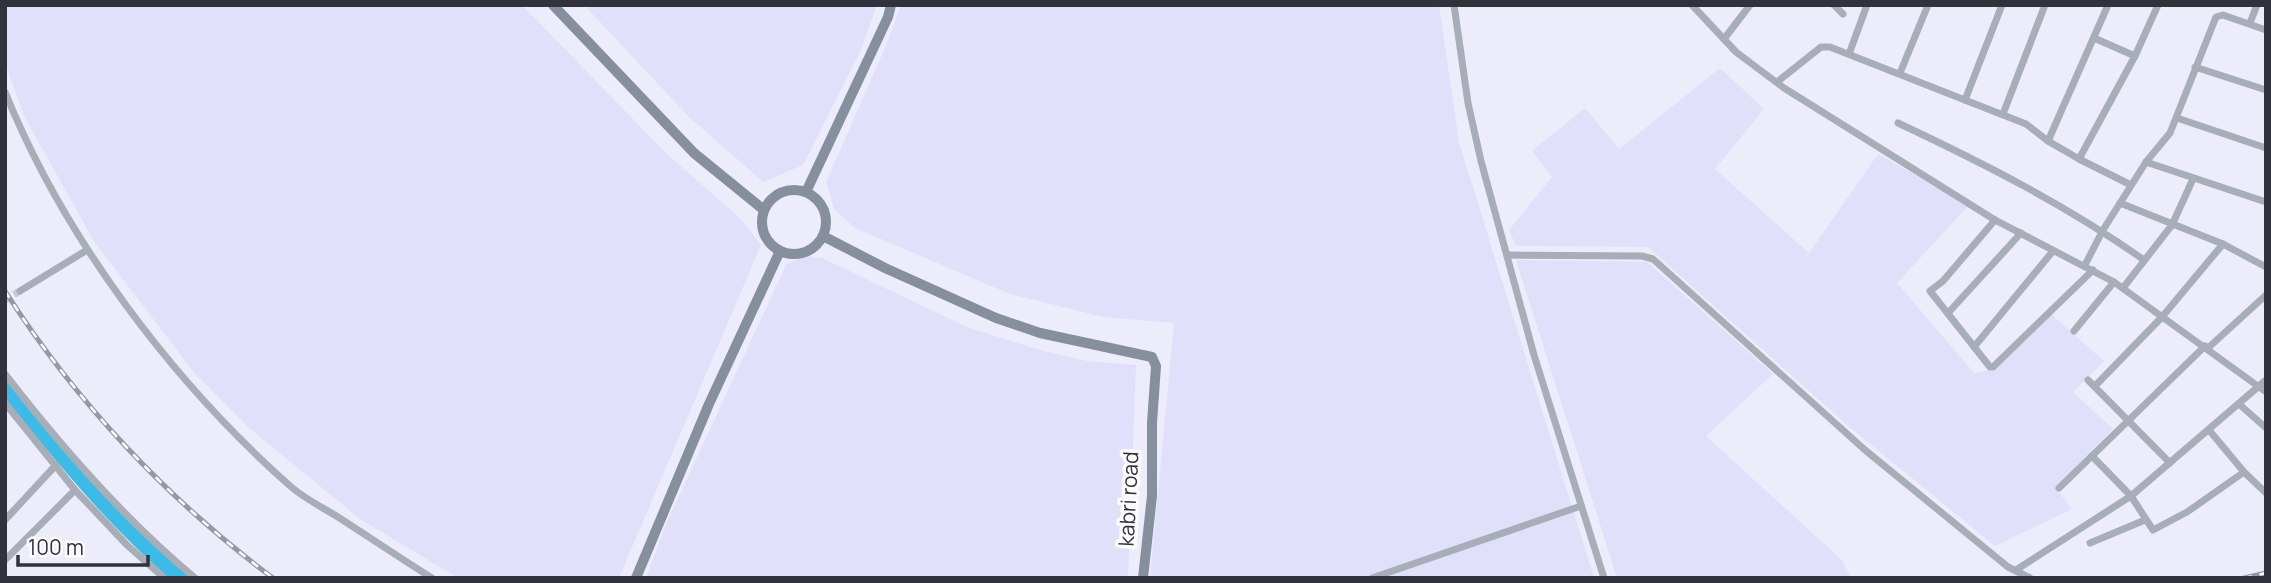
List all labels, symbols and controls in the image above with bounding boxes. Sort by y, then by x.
street label: kabri road [1112,451,1144,547]
scale bar [18,524,147,568]
text: 100 m [28,533,84,561]

